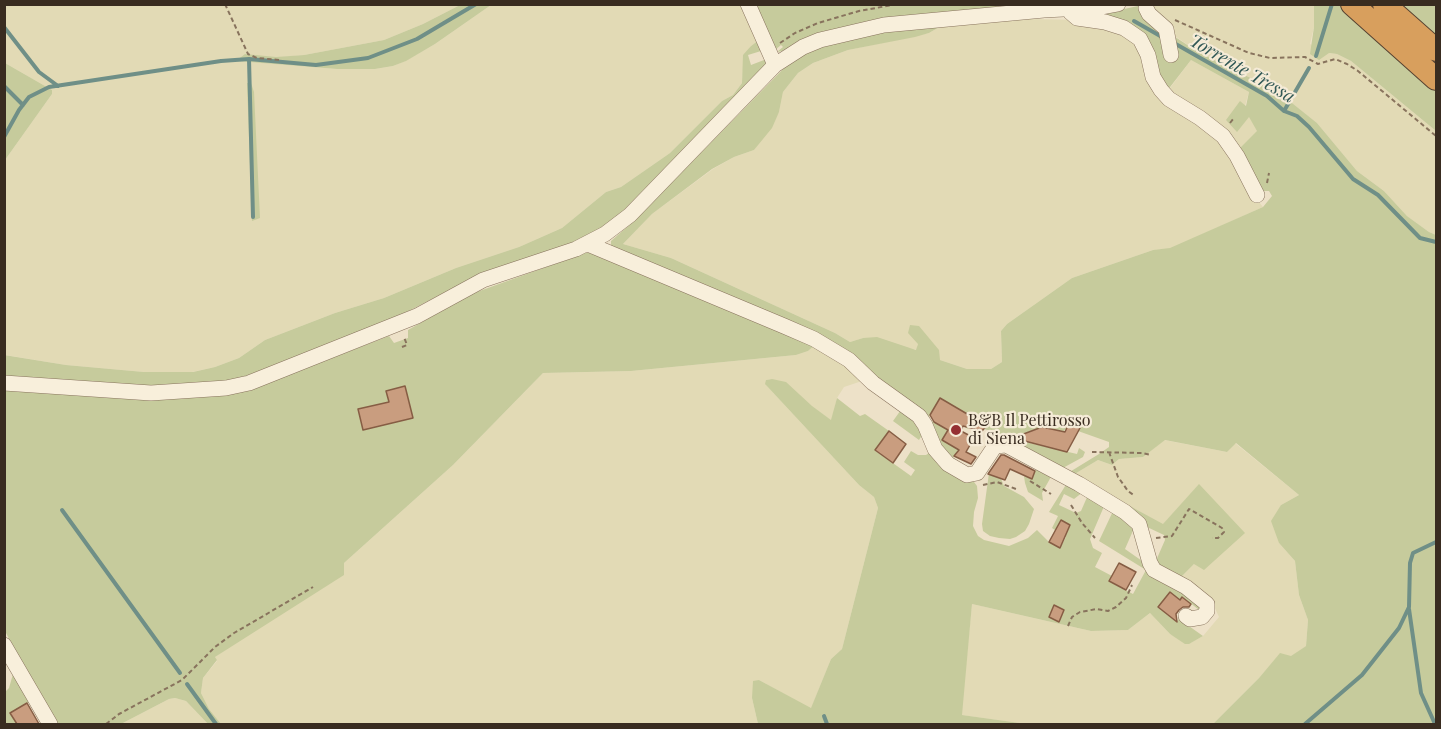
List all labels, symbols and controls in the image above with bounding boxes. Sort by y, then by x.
water label: Torrente Tressa [1185,30,1299,108]
place label: B&B Il Pettirosso di Siena [968,411,1091,449]
marker: B&B Il Pettirosso di Siena [949,423,963,437]

